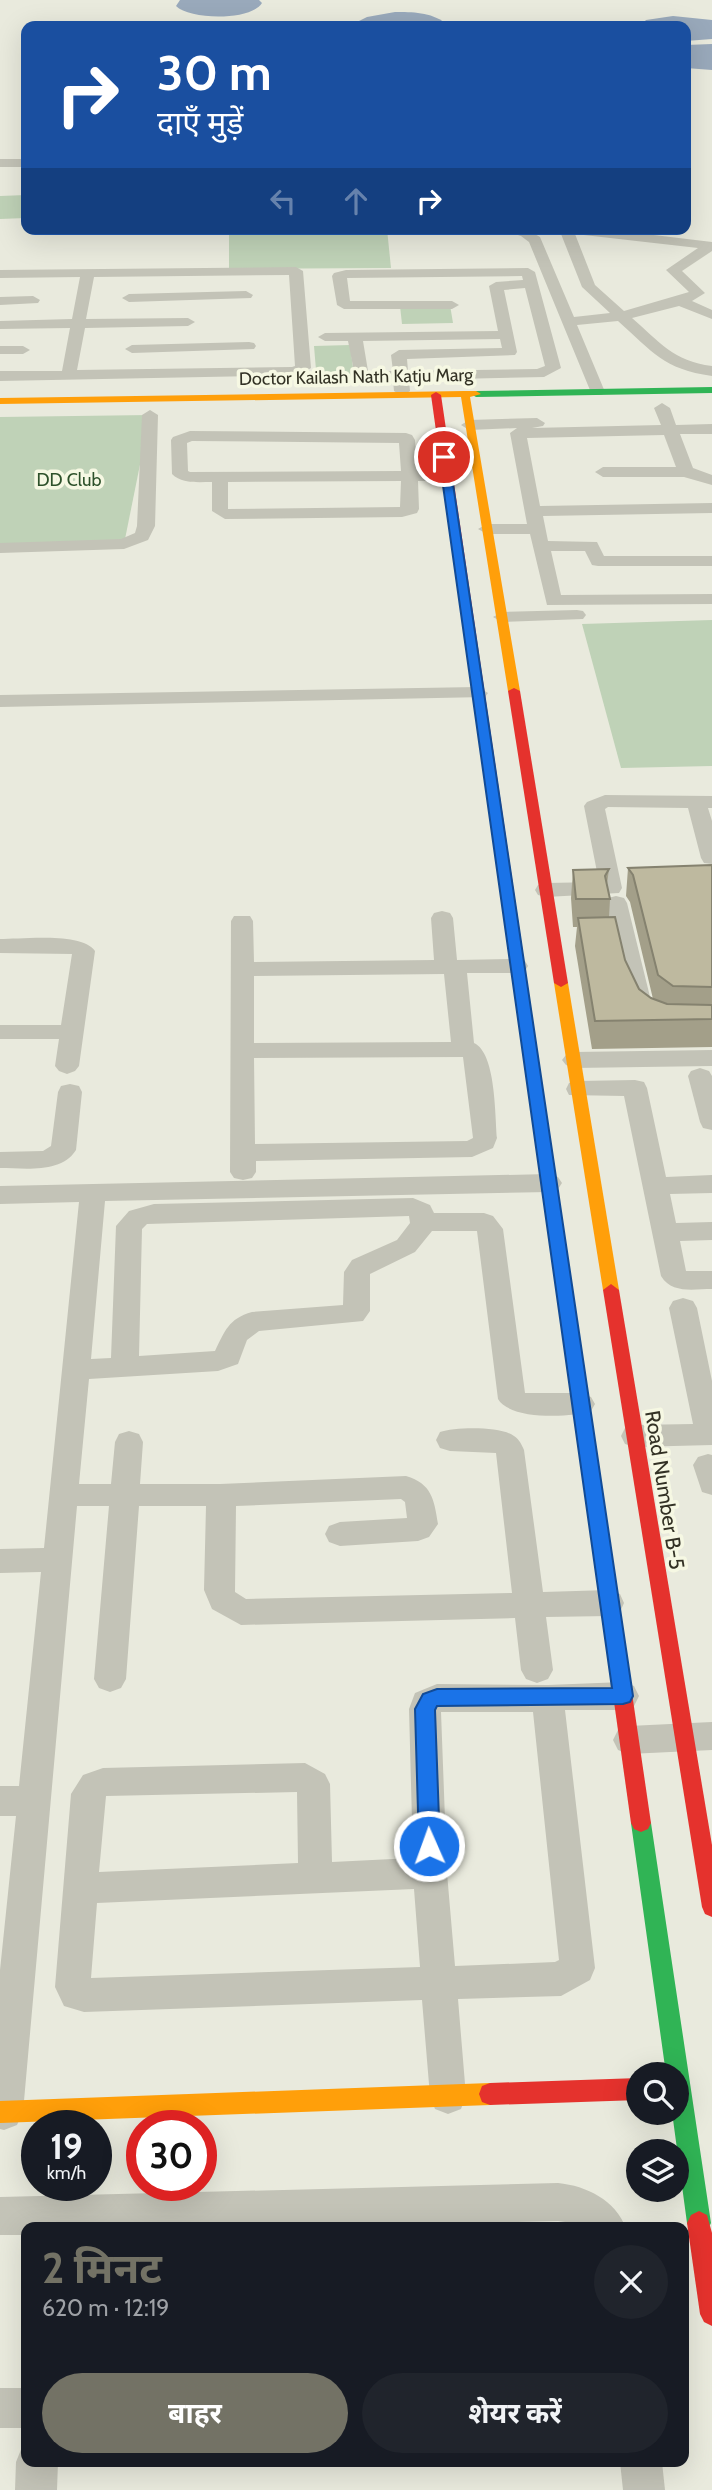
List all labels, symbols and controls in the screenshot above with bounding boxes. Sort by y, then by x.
text: 30 m [157,43,272,102]
icon: right [42,49,133,140]
text: दाएँ मुड़ें [157,103,243,142]
icon: left [264,182,302,220]
icon: ahead [337,182,375,220]
icon: right [410,182,448,220]
street label: Doctor Kailash Nath Katju Marg [239,364,474,390]
pin [414,427,474,487]
icon: arrive [425,438,463,476]
park label: DD Club [37,469,101,491]
street label: Road Number B-5 [640,1409,690,1571]
position arrow [392,1809,466,1883]
map controls [626,2062,689,2202]
button: search [626,2062,689,2125]
speed limit sign: 30 [126,2110,217,2201]
text: 19 [50,2125,83,2168]
button: layers [626,2139,689,2202]
text: km/h [47,2162,86,2184]
text: 2 मिनट [42,2242,162,2294]
button: close [594,2245,668,2319]
text: 620 m · 12:19 [42,2294,169,2322]
button: बाहर [42,2373,348,2453]
button: शेयर करें [362,2373,668,2453]

